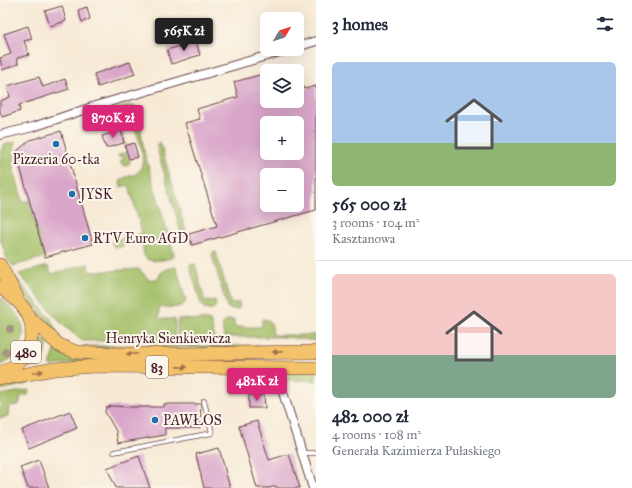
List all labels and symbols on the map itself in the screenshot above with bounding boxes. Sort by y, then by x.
north arrow [260,12,304,56]
pin: 565K zł [147,18,221,52]
pin: 870K zł [76,105,150,139]
marker: Pizzeria 60-tka [51,139,61,149]
place label: Pizzeria 60-tka [12,151,100,168]
place label: JYSK [78,186,114,204]
marker: JYSK [67,189,77,199]
place label: RTV Euro AGD [93,230,188,247]
marker: RTV Euro AGD [80,233,90,243]
street label: Henryka Sienkiewicza [105,330,231,347]
road number: 480 [11,341,41,363]
one-way arrow [271,349,284,355]
one-way arrow [125,351,138,357]
road number: 83 [146,356,168,378]
one-way arrow [176,364,189,370]
pin: 482K zł [220,368,294,402]
one-way arrow [32,369,45,375]
place label: PAWŁOS [163,412,222,429]
marker: PAWŁOS [150,415,160,425]

